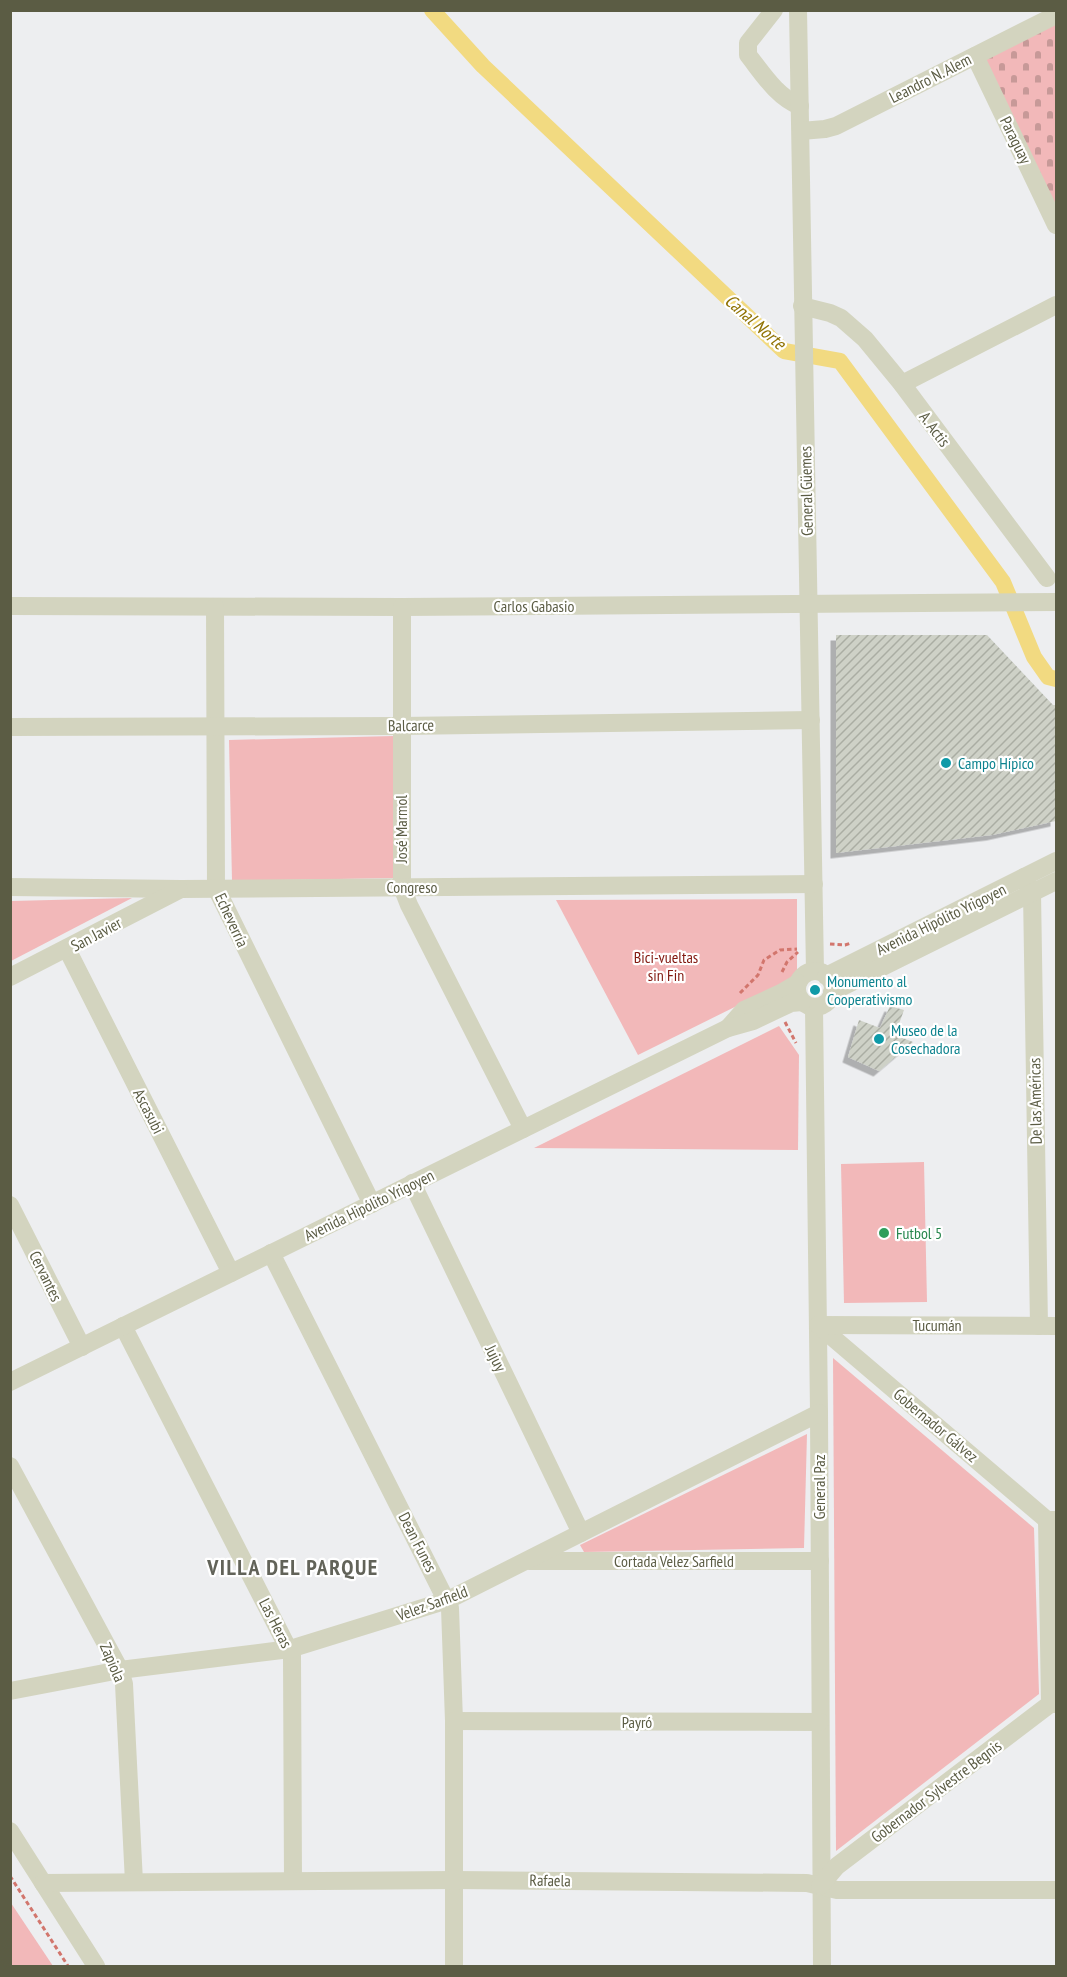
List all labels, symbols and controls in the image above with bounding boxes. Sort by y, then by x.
street label: Leandro N. Alem [886,49,974,107]
street label: Paraguay [996,113,1036,167]
water label: Canal Norte [720,289,792,355]
street label: A. Actis [915,407,955,451]
street label: General Güemes [795,446,817,536]
street label: Carlos Gabasio [494,596,574,616]
street label: Balcarce [388,715,434,735]
place label: Campo Hípico [958,753,1034,773]
marker: Campo Hípico [939,756,953,770]
street label: José Marmol [391,795,411,864]
street label: Congreso [386,877,438,897]
street label: Avenida Hipólito Yrigoyen [873,879,1009,959]
street label: Echeverría [211,890,253,950]
street label: San Javier [67,912,125,956]
park label: Bici-vueltas sin Fin [634,947,698,985]
place label: Monumento al Cooperativismo [827,971,912,1009]
marker: Monumento al Cooperativismo [808,983,822,997]
place label: Museo de la Cosechadora [891,1020,960,1058]
marker: Museo de la Cosechadora [872,1032,886,1046]
street label: De las Américas [1024,1057,1046,1145]
street label: Ascasubi [129,1085,169,1137]
street label: Avenida Hipólito Yrigoyen [301,1165,437,1245]
place label: Futbol 5 [896,1223,942,1243]
marker: Futbol 5 [877,1226,891,1240]
street label: Cervantes [25,1247,67,1305]
street label: Tucumán [912,1315,962,1335]
street label: Jujuy [481,1340,511,1375]
street label: Gobernador Gálvez [890,1384,983,1466]
street label: General Paz [809,1454,829,1519]
street label: Dean Funes [394,1509,442,1575]
street label: Cortada Velez Sarfield [614,1551,734,1571]
district label: VILLA DEL PARQUE [206,1553,379,1581]
street label: Velez Sarfield [393,1581,470,1625]
street label: Las Heras [255,1595,297,1651]
street label: Zapiola [96,1639,130,1685]
street label: Payró [622,1712,652,1732]
street label: Gobernador Sylvestre Begnis [867,1735,1005,1847]
street label: Rafaela [529,1870,571,1890]

